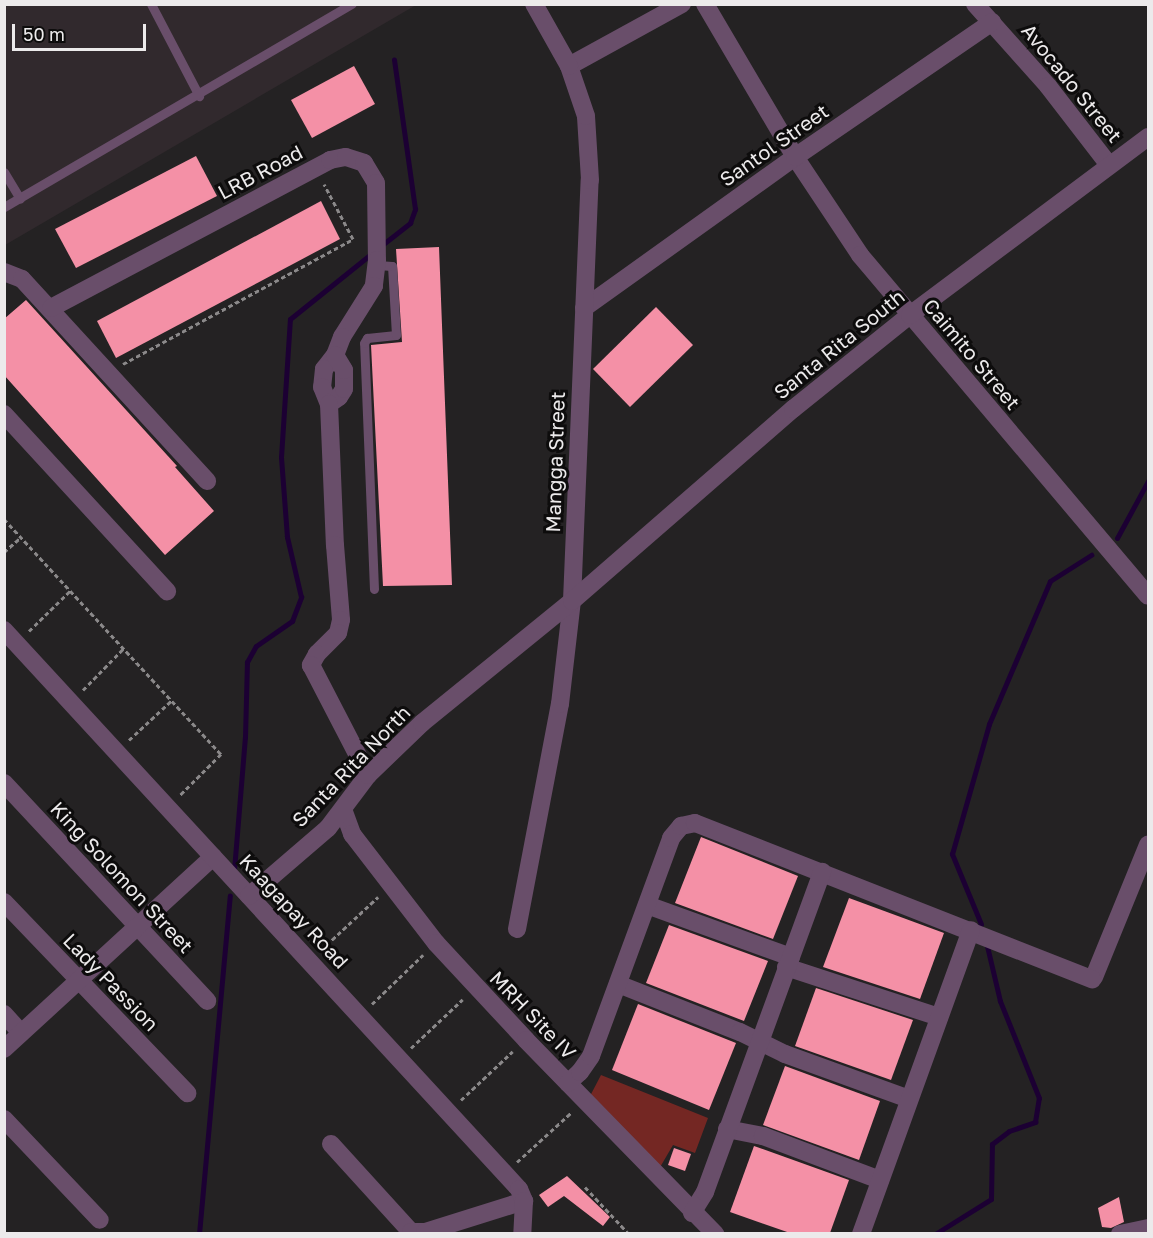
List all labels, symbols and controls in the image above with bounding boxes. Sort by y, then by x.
scale bar [15,12,148,50]
street label: Avocado Street [1017,19,1127,147]
text: 50 m [23,23,65,45]
street label: Santol Street [715,99,833,191]
street label: LRB Road [214,140,306,204]
street label: Santa Rita South [769,284,909,404]
street label: Caimito Street [919,294,1025,414]
street label: Mangga Street [541,391,569,533]
street label: Santa Rita North [287,700,415,832]
street label: King Solomon Street [46,796,198,958]
street label: Kaagapay Road [235,849,353,973]
street label: Lady Passion [58,928,164,1036]
street label: MRH Site IV [485,966,581,1064]

